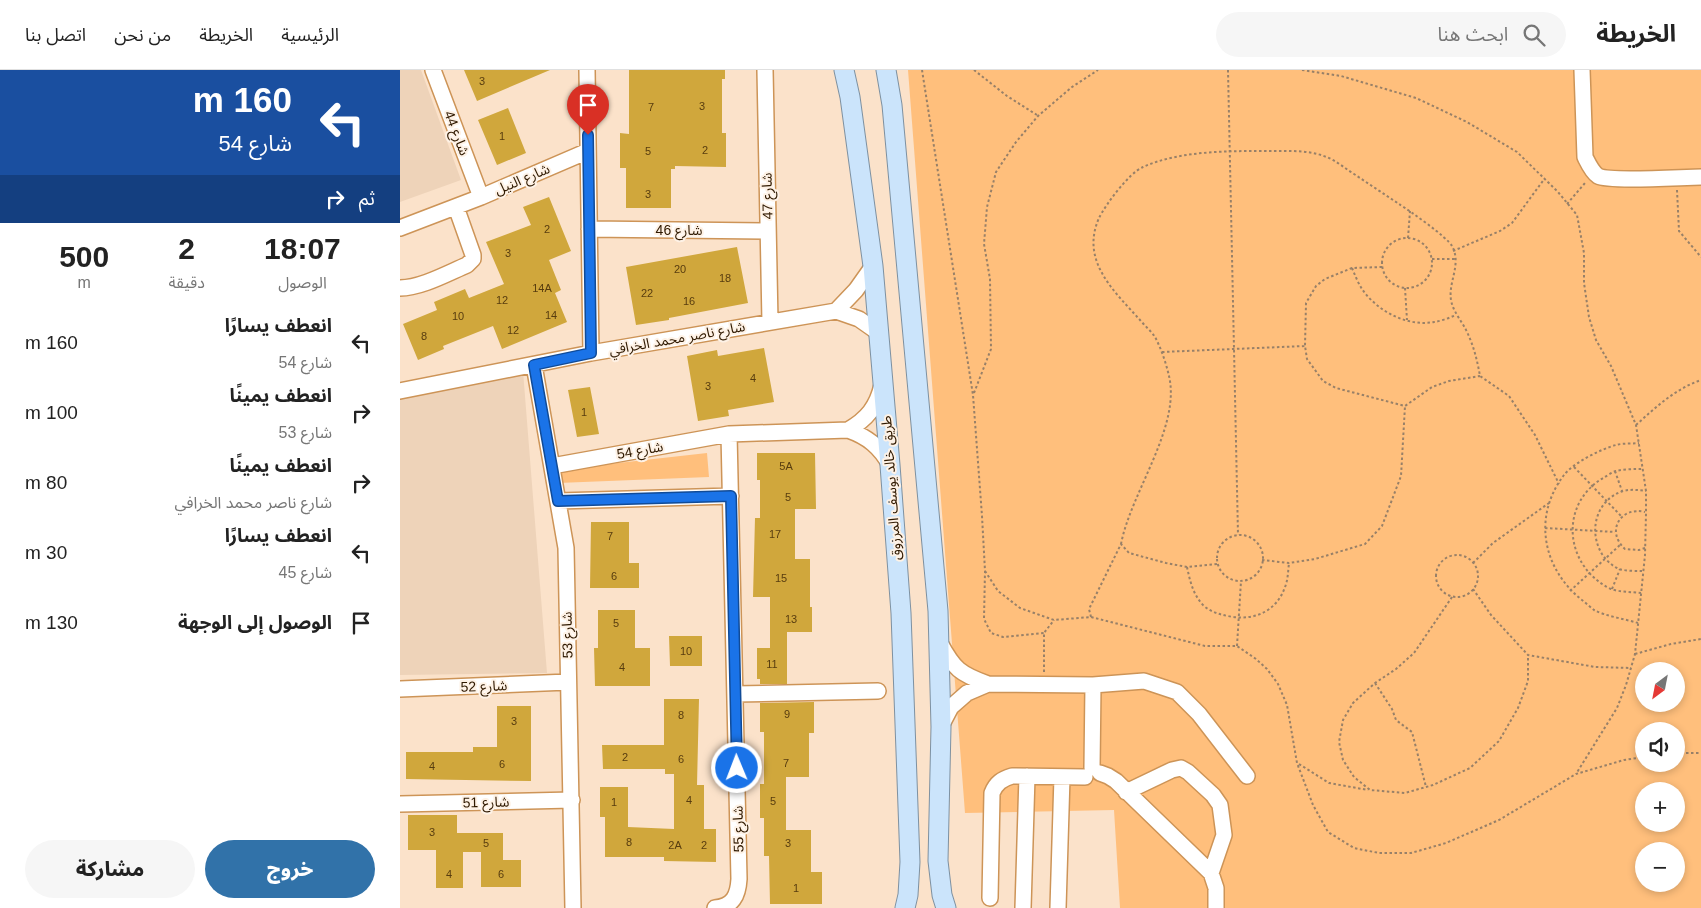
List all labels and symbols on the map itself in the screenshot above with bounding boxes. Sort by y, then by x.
house number: 3 [479,75,485,87]
pin [567,84,609,135]
house number: 3 [699,100,705,112]
house number: 7 [648,101,654,113]
street label: شارع 44 [438,108,473,159]
house number: 1 [499,130,505,142]
house number: 2 [702,144,708,156]
house number: 5 [645,145,651,157]
street label: شارع النيل [492,160,553,201]
street label: شارع 47 [759,172,778,220]
house number: 3 [645,188,651,200]
street label: شارع 46 [656,222,702,241]
house number: 2 [544,223,550,235]
house number: 3 [505,247,511,259]
house number: 20 [674,263,686,275]
house number: 18 [719,272,731,284]
house number: 14A [532,282,552,294]
house number: 22 [641,287,653,299]
house number: 12 [496,294,508,306]
house number: 16 [683,295,695,307]
house number: 14 [545,309,557,321]
house number: 10 [452,310,464,322]
street label: شارع ناصر محمد الخرافي [608,318,747,361]
house number: 12 [507,324,519,336]
house number: 8 [421,330,427,342]
house number: 4 [750,372,756,384]
house number: 3 [705,380,711,392]
house number: 1 [581,406,587,418]
street label: طريق خالد يوسف المرزوق [878,415,906,561]
street label: شارع 54 [616,438,665,465]
house number: 5A [779,460,793,472]
house number: 5 [785,491,791,503]
house number: 17 [769,528,781,540]
house number: 7 [607,530,613,542]
house number: 6 [611,570,617,582]
house number: 15 [775,572,787,584]
street label: شارع 53 [559,611,578,659]
house number: 13 [785,613,797,625]
house number: 5 [613,617,619,629]
house number: 10 [680,645,692,657]
house number: 11 [766,658,778,670]
house number: 4 [619,661,625,673]
north arrow [1635,662,1685,712]
street label: شارع 52 [460,677,508,698]
house number: 9 [784,708,790,720]
house number: 8 [678,709,684,721]
house number: 3 [511,715,517,727]
position arrow [710,741,762,793]
house number: 2 [622,751,628,763]
house number: 6 [678,753,684,765]
house number: 7 [783,757,789,769]
house number: 6 [499,758,505,770]
house number: 4 [429,760,435,772]
street label: شارع 51 [462,794,510,813]
house number: 4 [686,794,692,806]
house number: 5 [770,795,776,807]
house number: 1 [611,796,617,808]
street label: شارع 55 [730,805,749,853]
house number: 3 [429,826,435,838]
house number: 8 [626,836,632,848]
house number: 5 [483,837,489,849]
house number: 3 [785,837,791,849]
house number: 2A [668,839,682,851]
house number: 2 [701,839,707,851]
house number: 4 [446,868,452,880]
house number: 6 [498,868,504,880]
house number: 1 [793,882,799,894]

